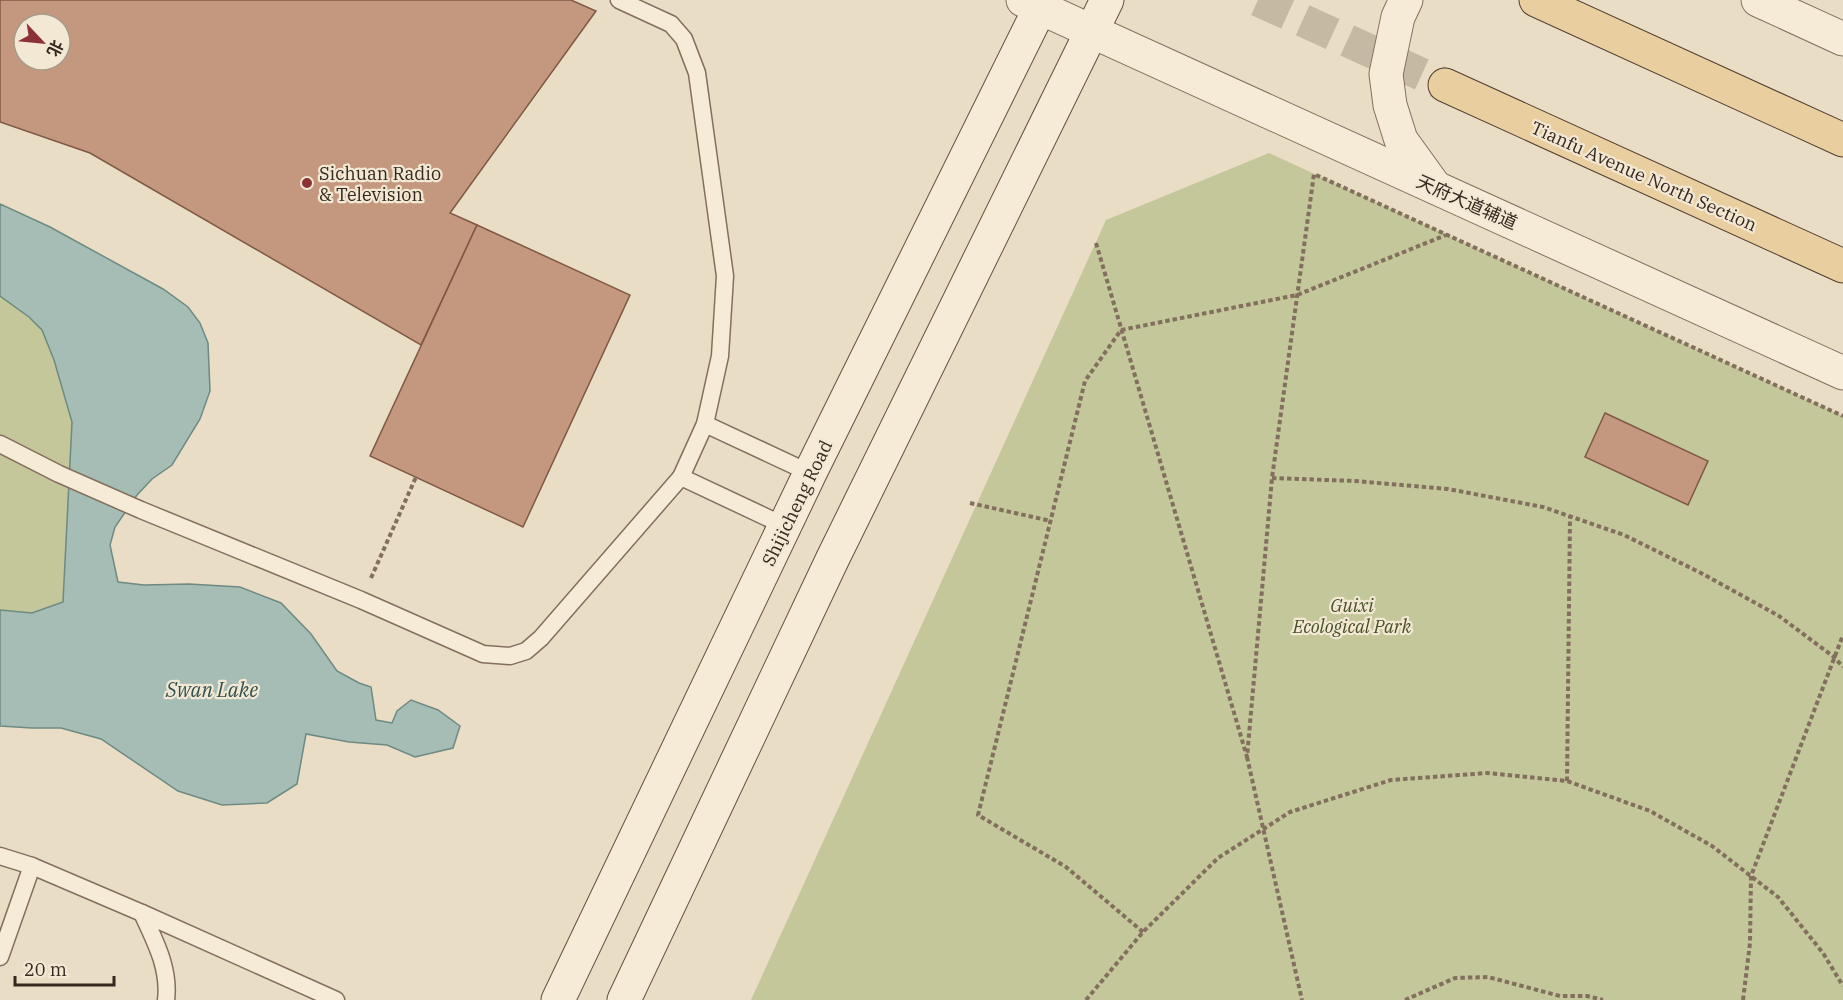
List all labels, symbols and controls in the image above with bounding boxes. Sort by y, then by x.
north arrow [12,12,72,72]
text: 北 [43,37,68,60]
street label: Tianfu Avenue North Section [1527,116,1761,236]
place label: Sichuan Radio & Television [319,162,441,206]
street label: 天府大道辅道 [1413,170,1521,234]
marker: Sichuan Radio & Television [300,176,314,190]
street label: Shijicheng Road [757,436,837,570]
park label: Guixi Ecological Park [1292,594,1412,638]
water label: Swan Lake [165,676,258,703]
scale bar [15,949,114,987]
text: 20 m [24,958,67,981]

